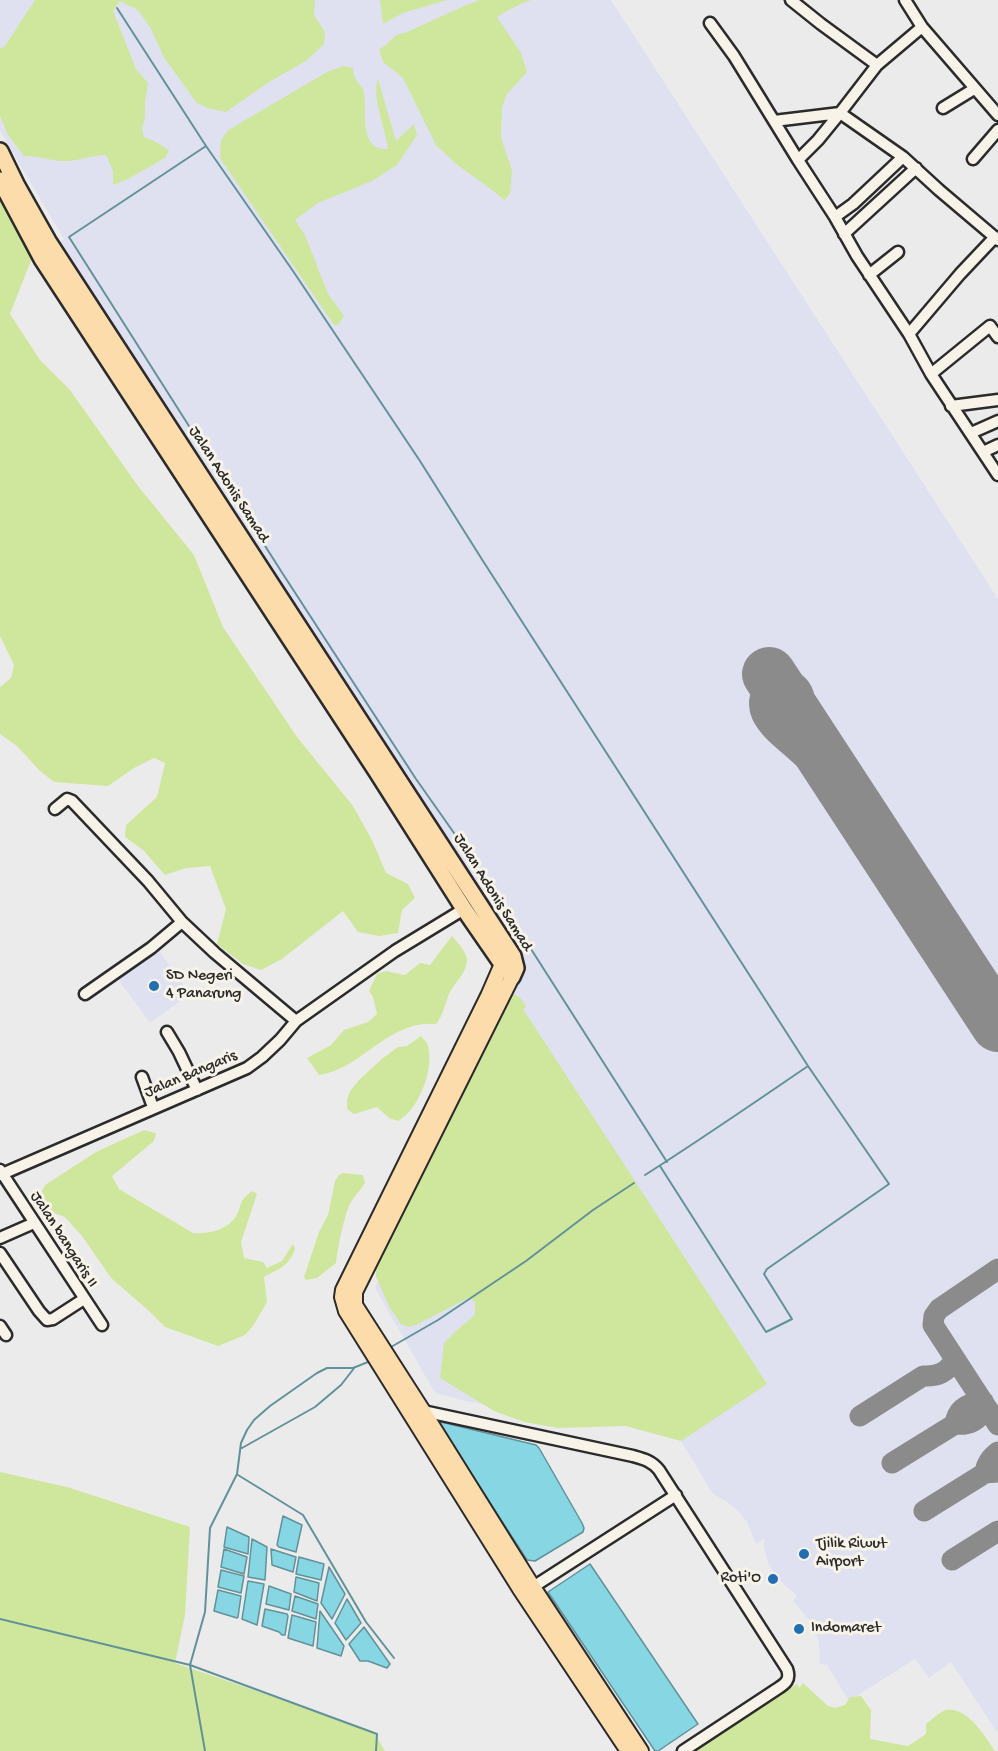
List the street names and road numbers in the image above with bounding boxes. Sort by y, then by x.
street label: Jalan Adonis Samad [183,423,273,547]
street label: Jalan Adonis Samad [448,831,536,955]
street label: Jalan Bangaris [142,1047,240,1103]
street label: Jalan bangaris II [25,1188,101,1292]

